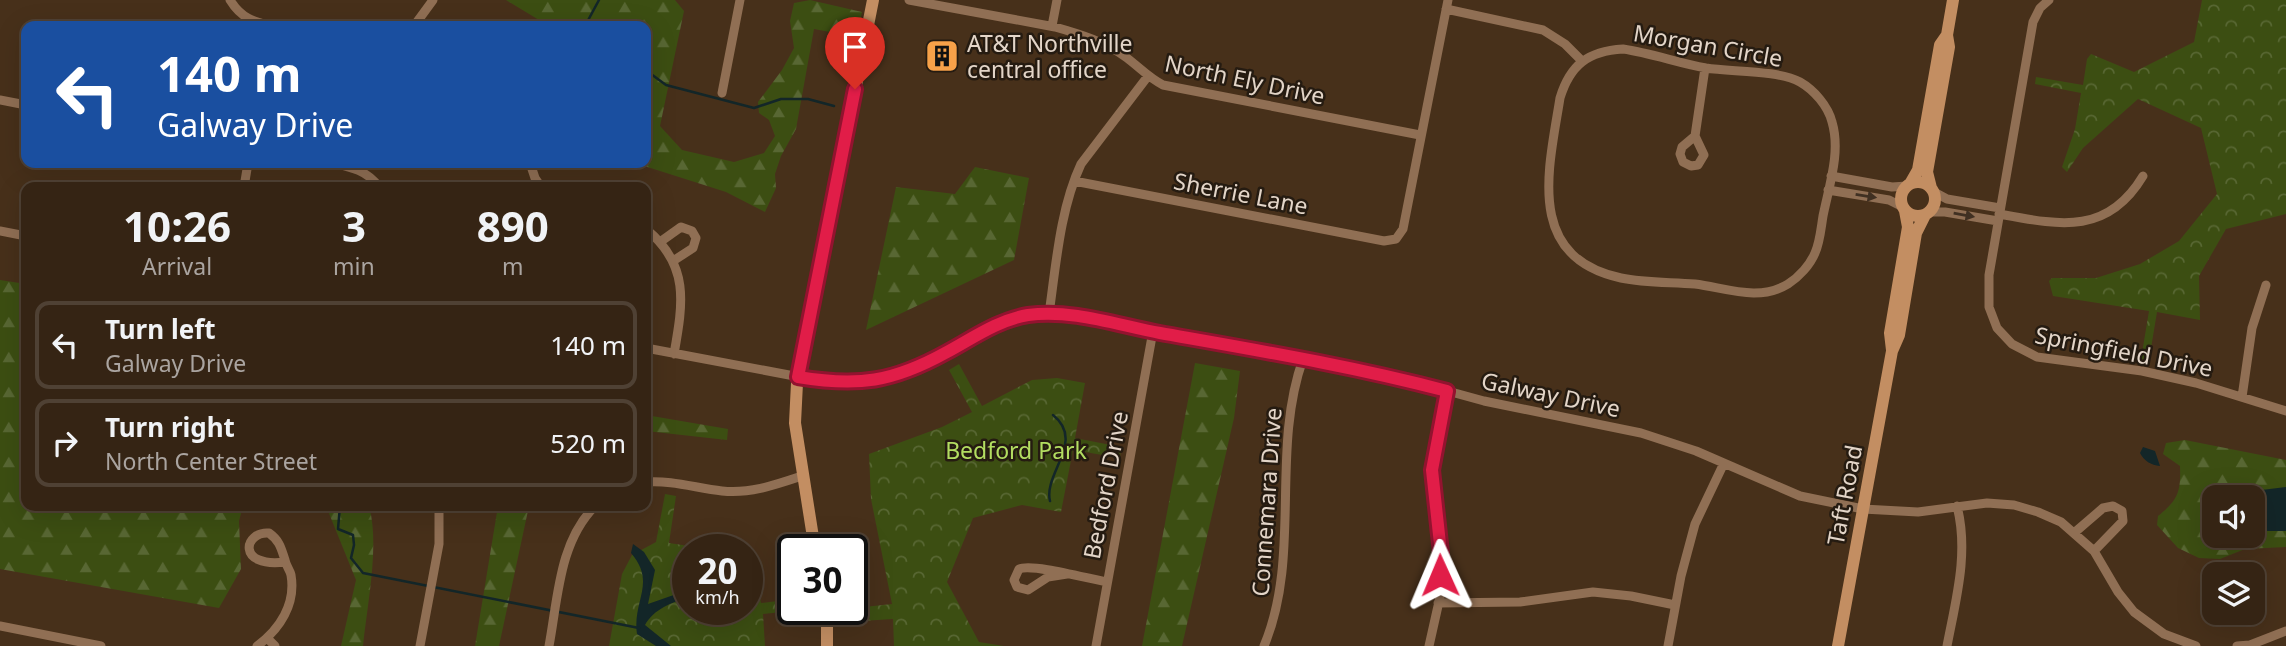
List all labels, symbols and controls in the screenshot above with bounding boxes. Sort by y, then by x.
street label: Morgan Circle [1631,16,1785,74]
pin [825,17,885,89]
place label: AT&T Northville central office [967,27,1133,85]
icon: arrive [836,28,874,66]
building icon: AT&T Northville central office [923,37,961,75]
text: 140 m [157,40,302,106]
street label: North Ely Drive [1162,46,1328,112]
icon: left [42,49,133,140]
text: Galway Drive [157,103,353,146]
street label: Sherrie Lane [1171,164,1311,222]
one-way arrow [1856,191,1878,202]
text: 10:26 [123,197,231,254]
text: 3 [342,197,366,254]
text: 890 [477,197,549,254]
one-way arrow [1953,210,1975,221]
text: Arrival [142,250,212,282]
text: min [333,250,375,282]
text: m [502,250,524,282]
text: Turn left [105,311,216,347]
street label: Springfield Drive [2032,318,2216,384]
icon: left [46,326,84,364]
text: 140 m [550,327,626,363]
text: Galway Drive [105,347,246,379]
street label: Galway Drive [1479,364,1623,424]
street label: Connemara Drive [1243,407,1289,597]
street label: Bedford Drive [1075,408,1135,562]
text: Turn right [105,409,235,445]
icon: right [46,424,84,462]
text: 520 m [550,425,626,461]
park label: Bedford Park [945,434,1088,466]
street label: Taft Road [1819,442,1869,548]
text: North Center Street [105,445,317,477]
map controls [2202,485,2265,625]
button: sound [2202,485,2265,548]
speed limit sign: 30 [777,534,868,625]
position arrow [1403,538,1477,612]
text: 20 [697,547,738,594]
button: layers [2202,562,2265,625]
text: km/h [695,585,740,609]

